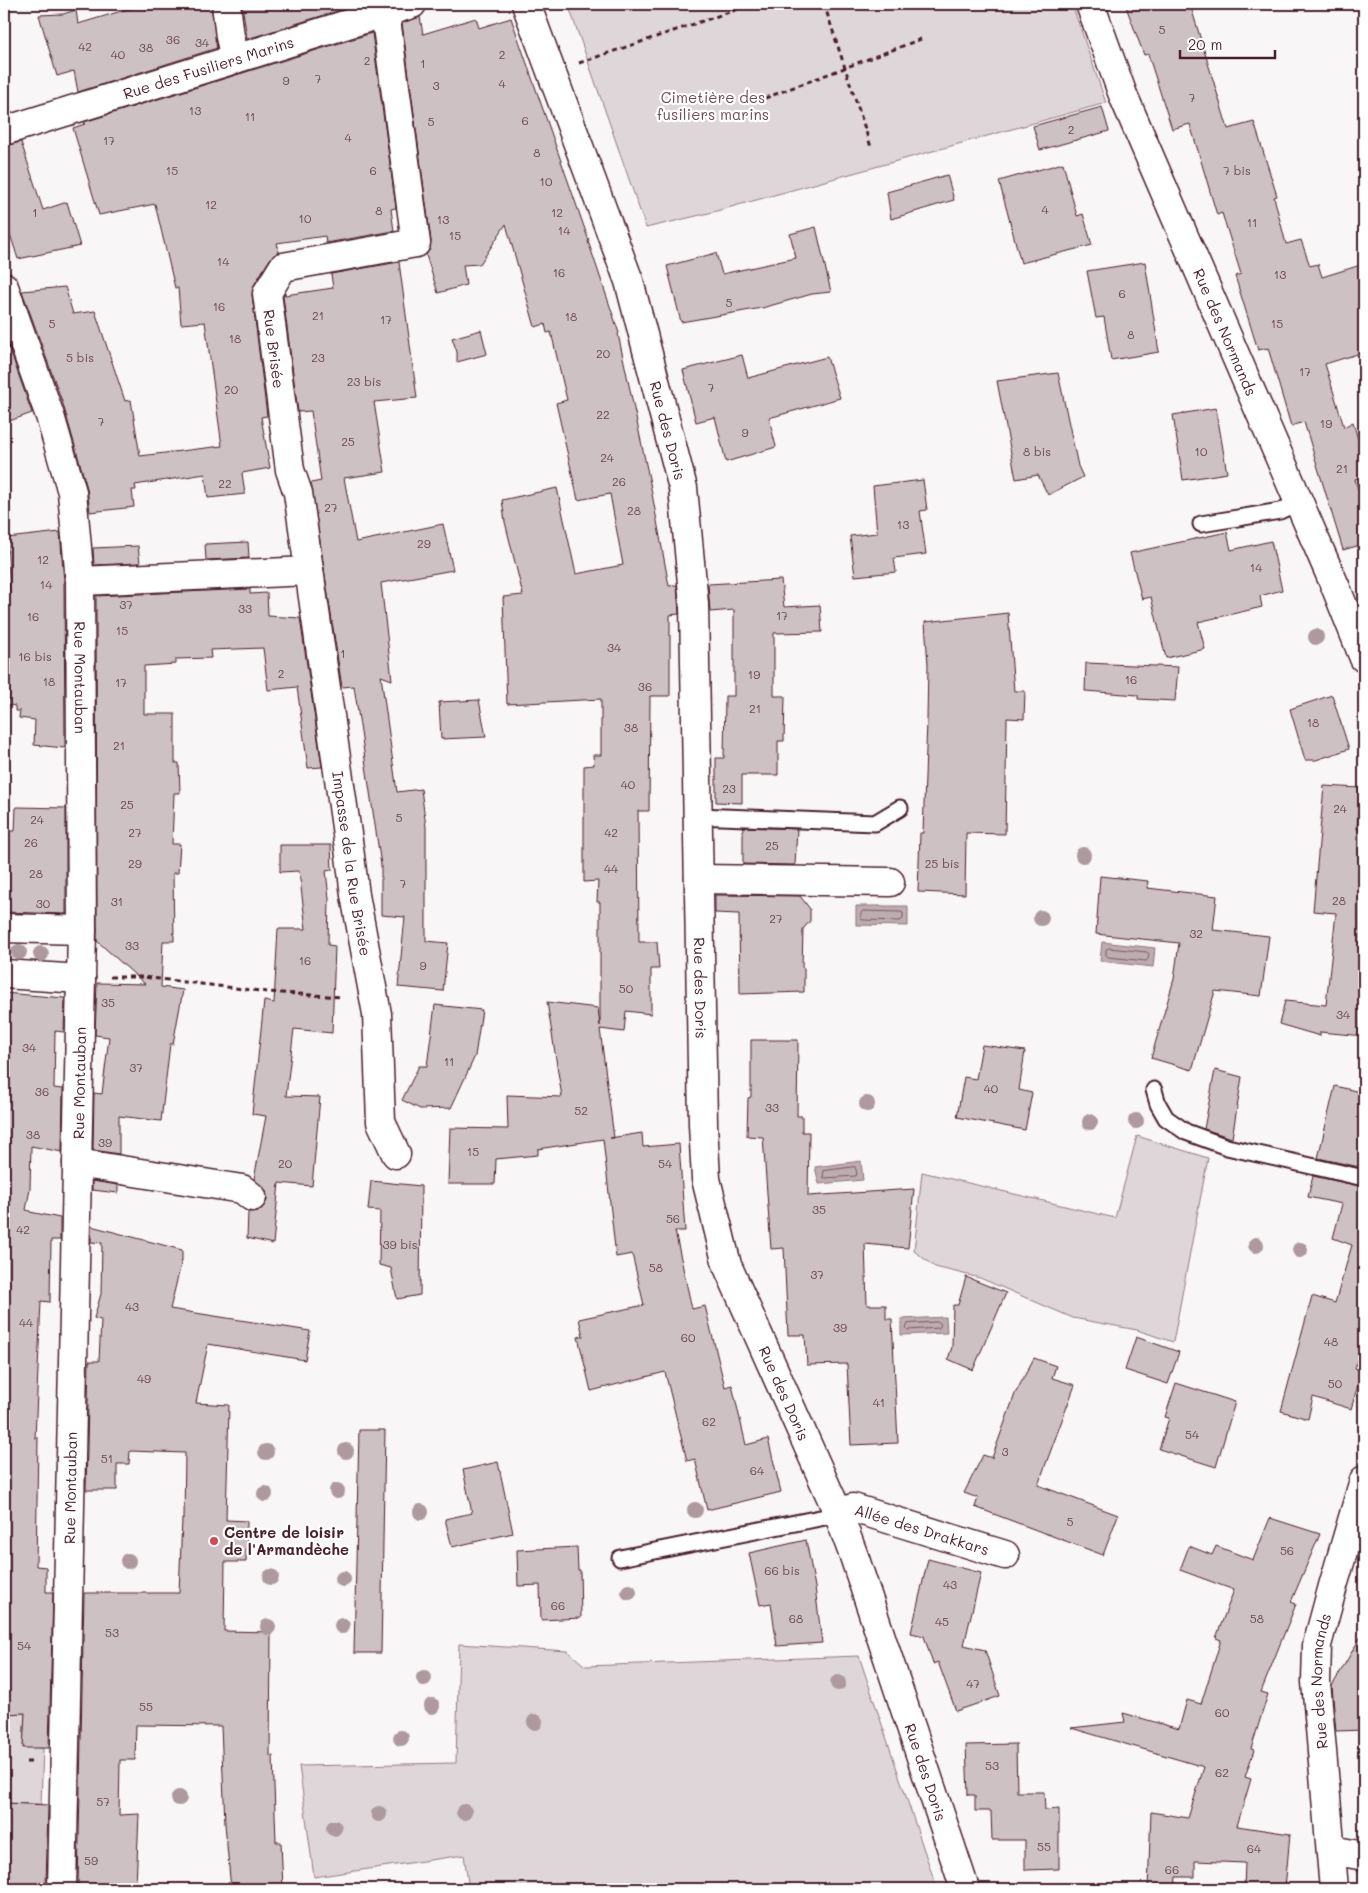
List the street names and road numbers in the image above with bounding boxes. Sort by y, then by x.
street label: Rue des Fusiliers Marins [121,31,296,103]
street label: Rue des Normands [1189,265,1262,399]
street label: Rue Brisée [259,308,289,389]
street label: Rue des Doris [646,379,690,482]
street label: Rue Montauban [70,621,91,734]
street label: Impasse de la Rue Brisée [328,770,376,958]
street label: Rue des Doris [690,937,712,1039]
street label: Rue Montauban [68,1027,90,1139]
street label: Rue des Doris [754,1343,814,1444]
street label: Rue Montauban [59,1432,81,1544]
street label: Allée des Drakkars [852,1499,992,1559]
street label: Rue des Normands [1306,1611,1335,1750]
street label: Rue des Doris [900,1721,952,1823]

